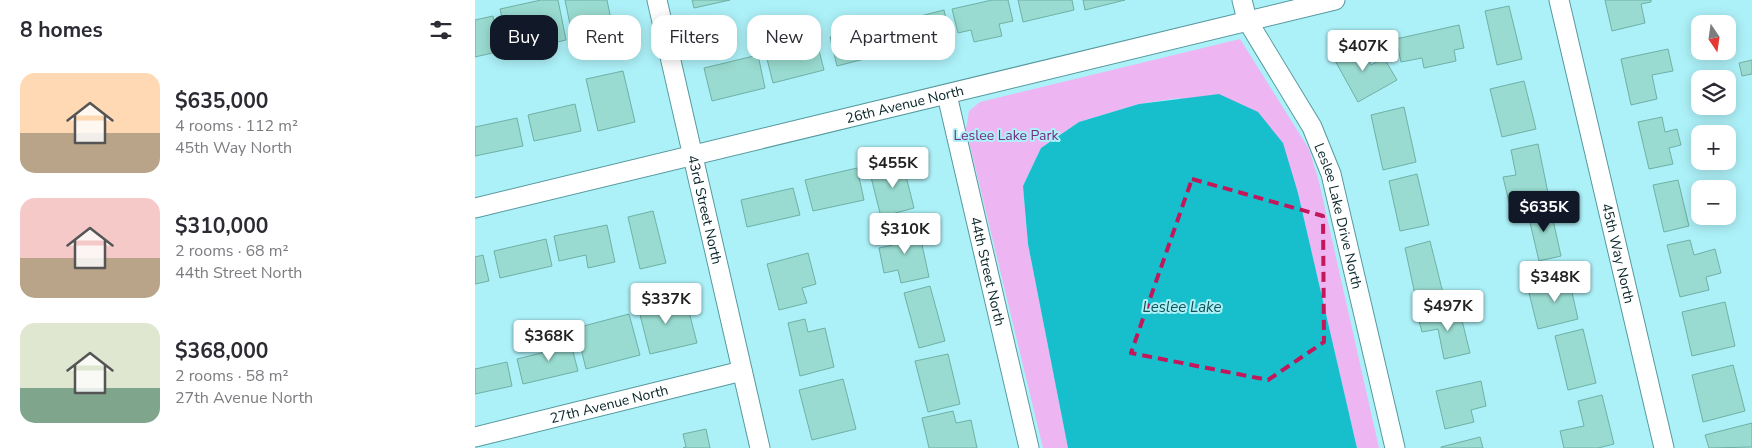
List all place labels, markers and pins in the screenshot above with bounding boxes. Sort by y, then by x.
pin: $407K [1328,30,1398,72]
pin: $455K [858,146,928,189]
pin: $635K [1509,190,1579,233]
pin: $310K [870,212,940,255]
pin: $348K [1520,260,1590,303]
pin: $337K [631,282,701,325]
pin: $497K [1413,290,1483,332]
pin: $368K [514,320,584,362]

